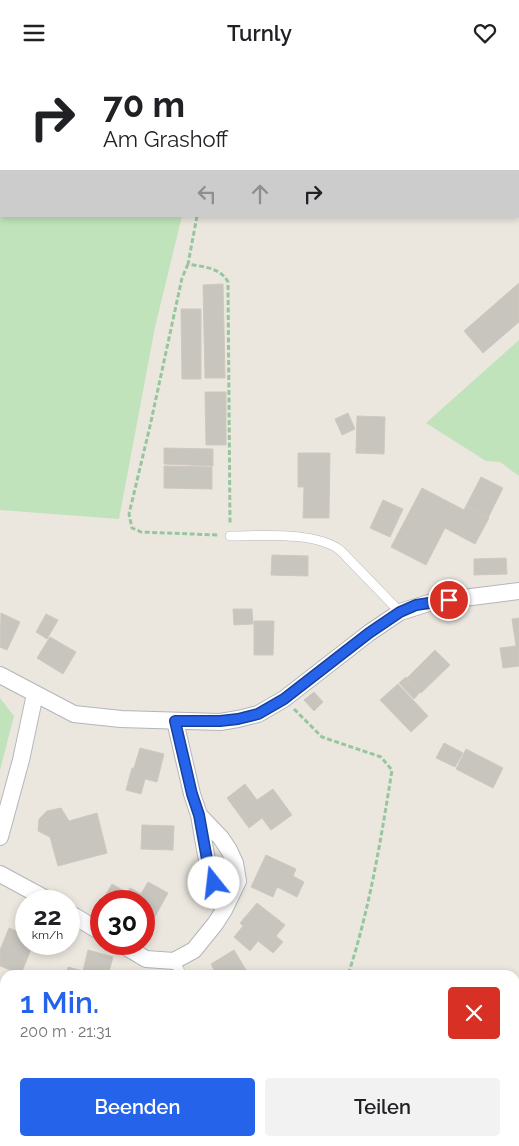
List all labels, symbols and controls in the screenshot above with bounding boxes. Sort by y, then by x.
icon: menu [20,19,48,47]
icon: heart [471,19,499,47]
text: Turnly [227,20,292,46]
text: 70 m [103,84,185,125]
icon: right [20,85,85,150]
text: Am Grashoff [103,126,228,152]
icon: left [193,180,221,208]
icon: ahead [246,180,274,208]
icon: right [299,180,327,208]
pin [428,579,470,621]
icon: arrive [435,586,463,614]
position arrow [187,856,239,908]
speed limit sign: 30 [90,890,155,955]
text: 22 [33,901,62,931]
text: km/h [32,928,63,942]
text: 1 Min. [20,985,99,1020]
button: close [448,987,500,1039]
text: 200 m · 21:31 [20,1022,111,1041]
button: Beenden [20,1078,255,1136]
button: Teilen [265,1078,500,1136]

